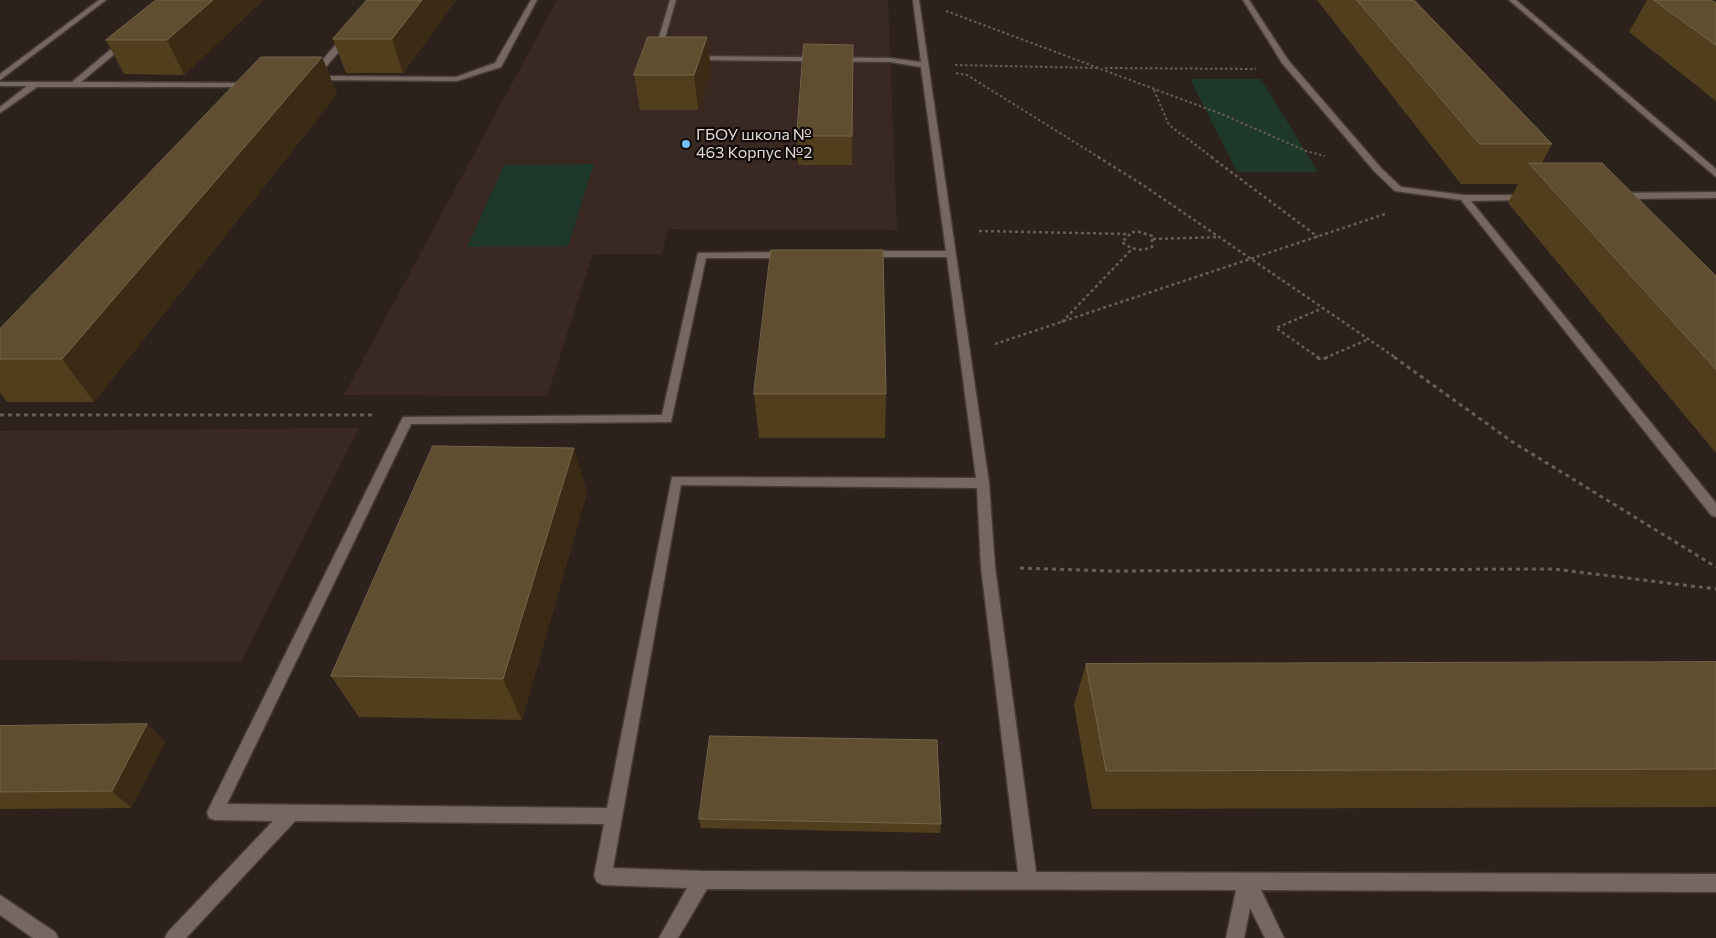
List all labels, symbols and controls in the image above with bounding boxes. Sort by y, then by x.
place label: ГБОУ школа № 463 Корпус №2 [696,125,812,163]
marker: ГБОУ школа № 463 Корпус №2 [680,138,692,150]

